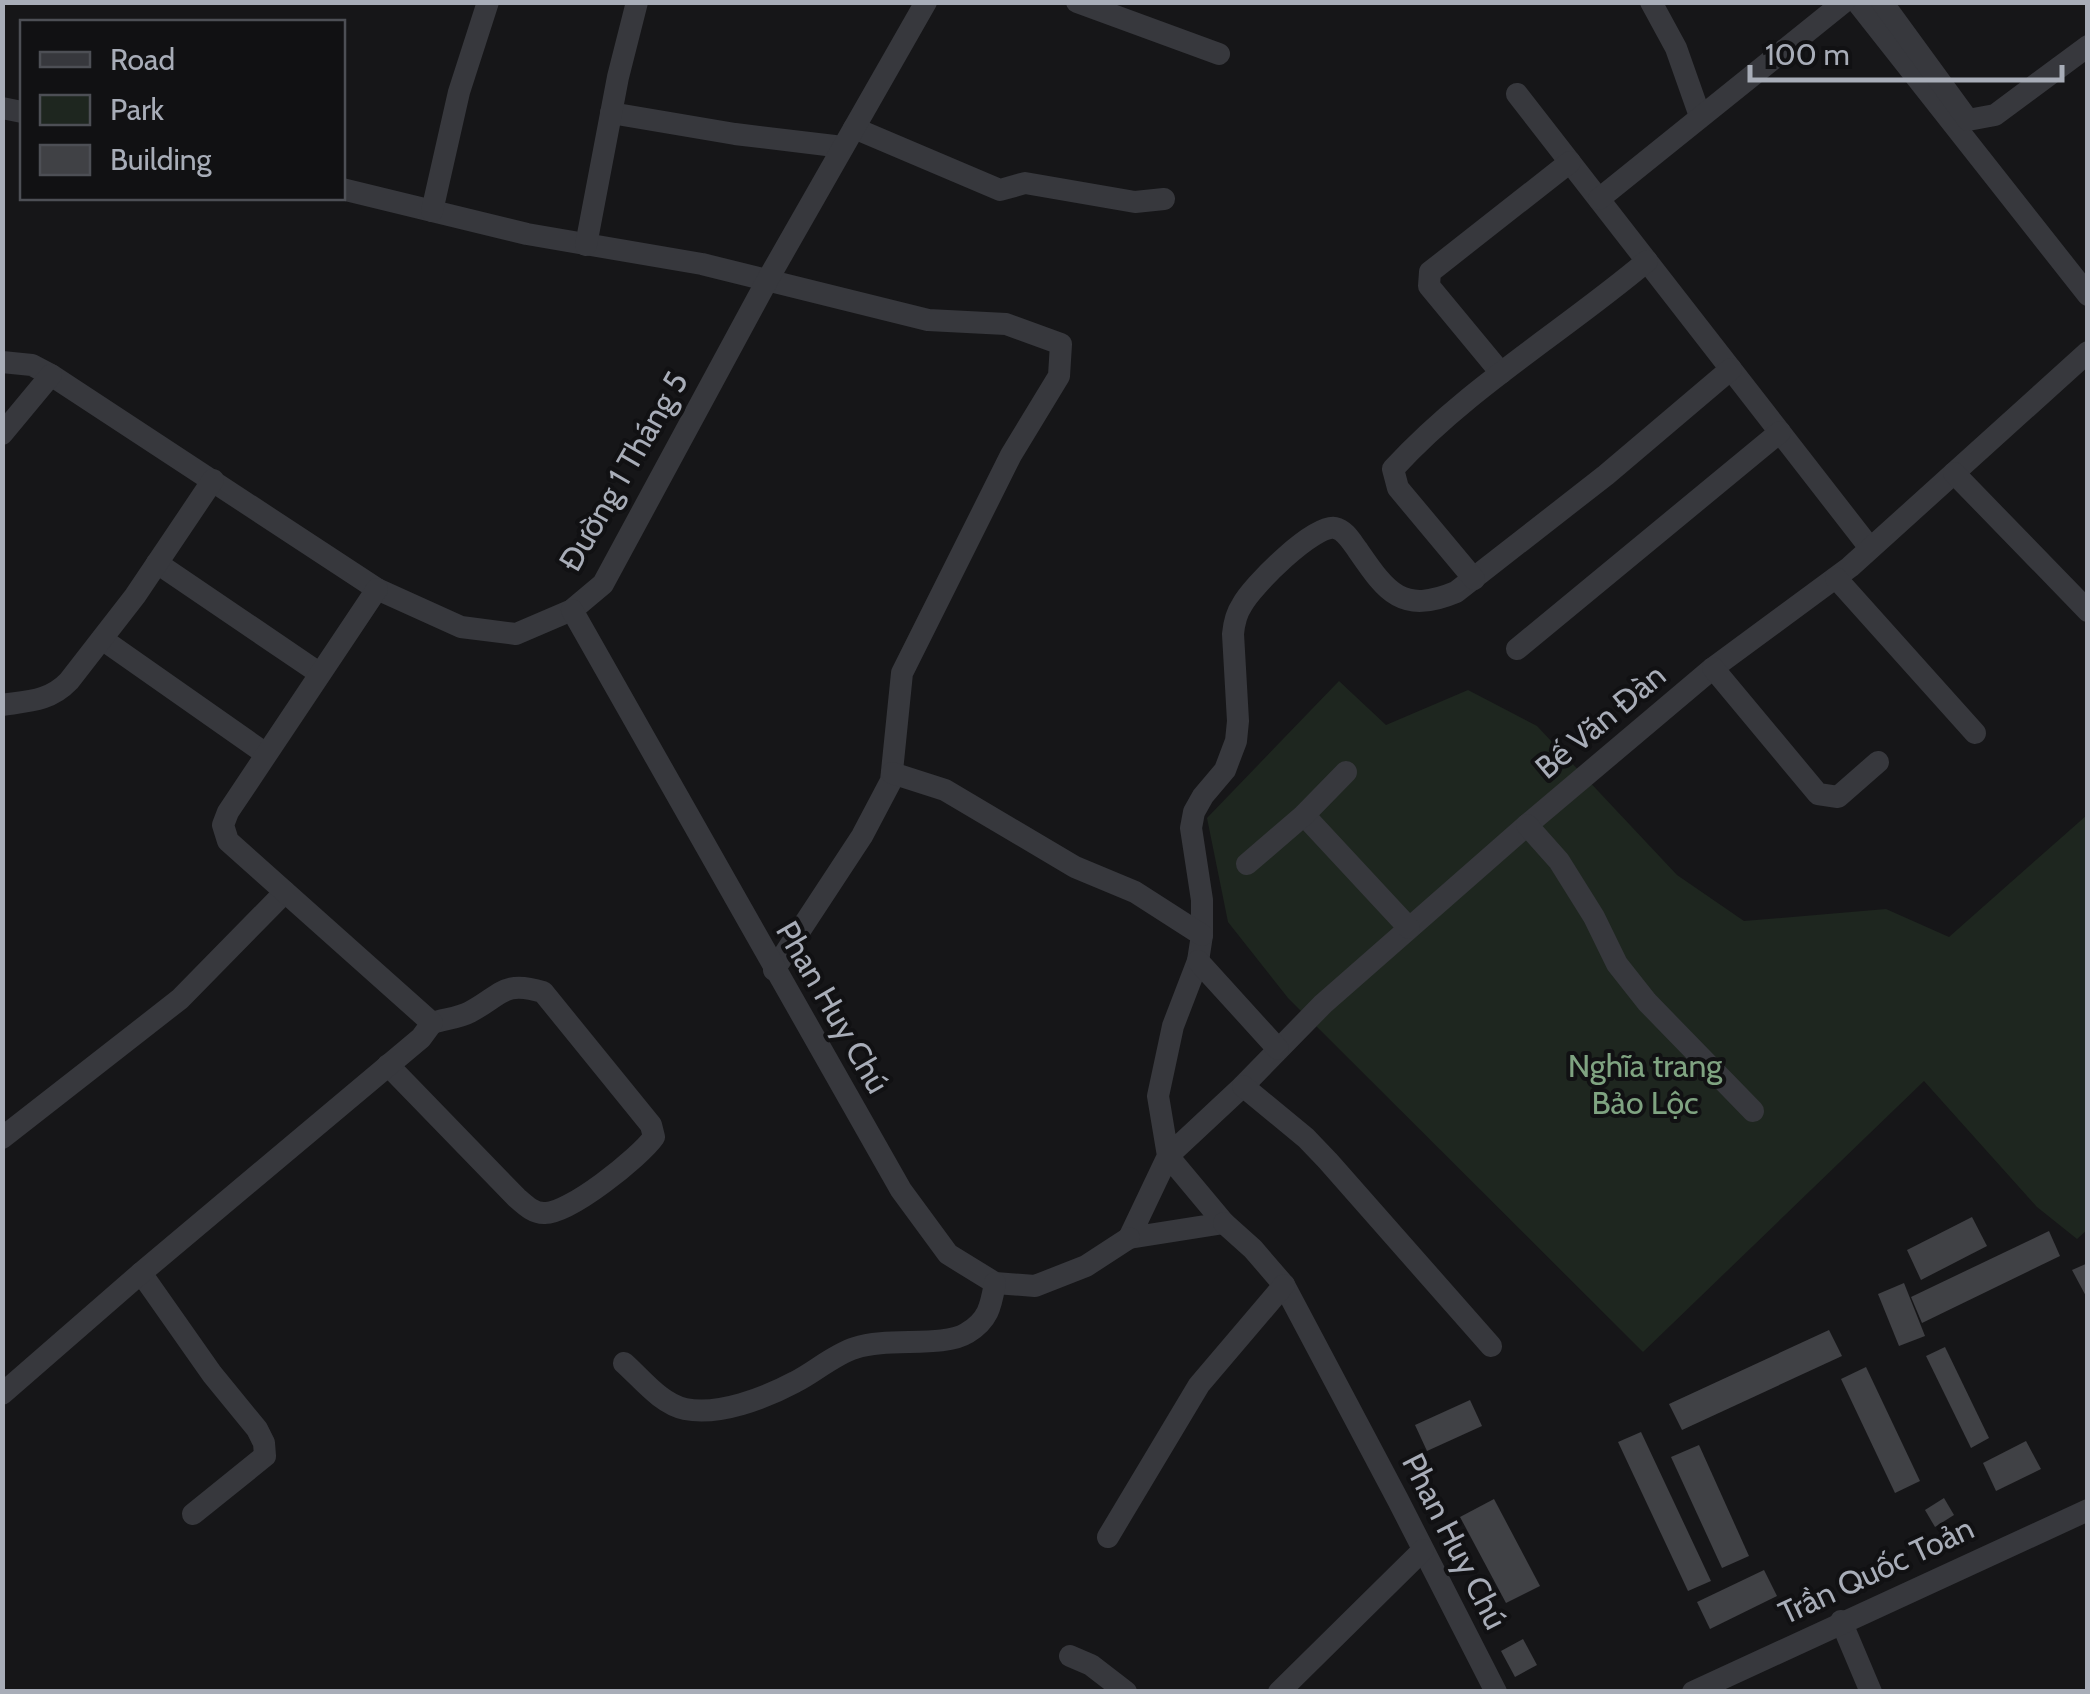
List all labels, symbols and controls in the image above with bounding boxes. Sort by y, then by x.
legend [20,20,345,200]
scale bar [1750,20,2062,82]
text: 100 m [1765,36,1850,73]
text: Road [110,41,175,78]
text: Park [110,91,165,128]
text: Building [110,141,213,178]
street label: Đường 1 Tháng 5 [550,364,696,578]
street label: Bế Văn Đàn [1527,655,1673,787]
street label: Phan Huy Chú [768,914,898,1100]
park label: Nghĩa trang Bảo Lộc [1568,1046,1723,1122]
street label: Phan Huy Chú [1394,1447,1516,1635]
street label: Trần Quốc Toản [1772,1508,1980,1632]

